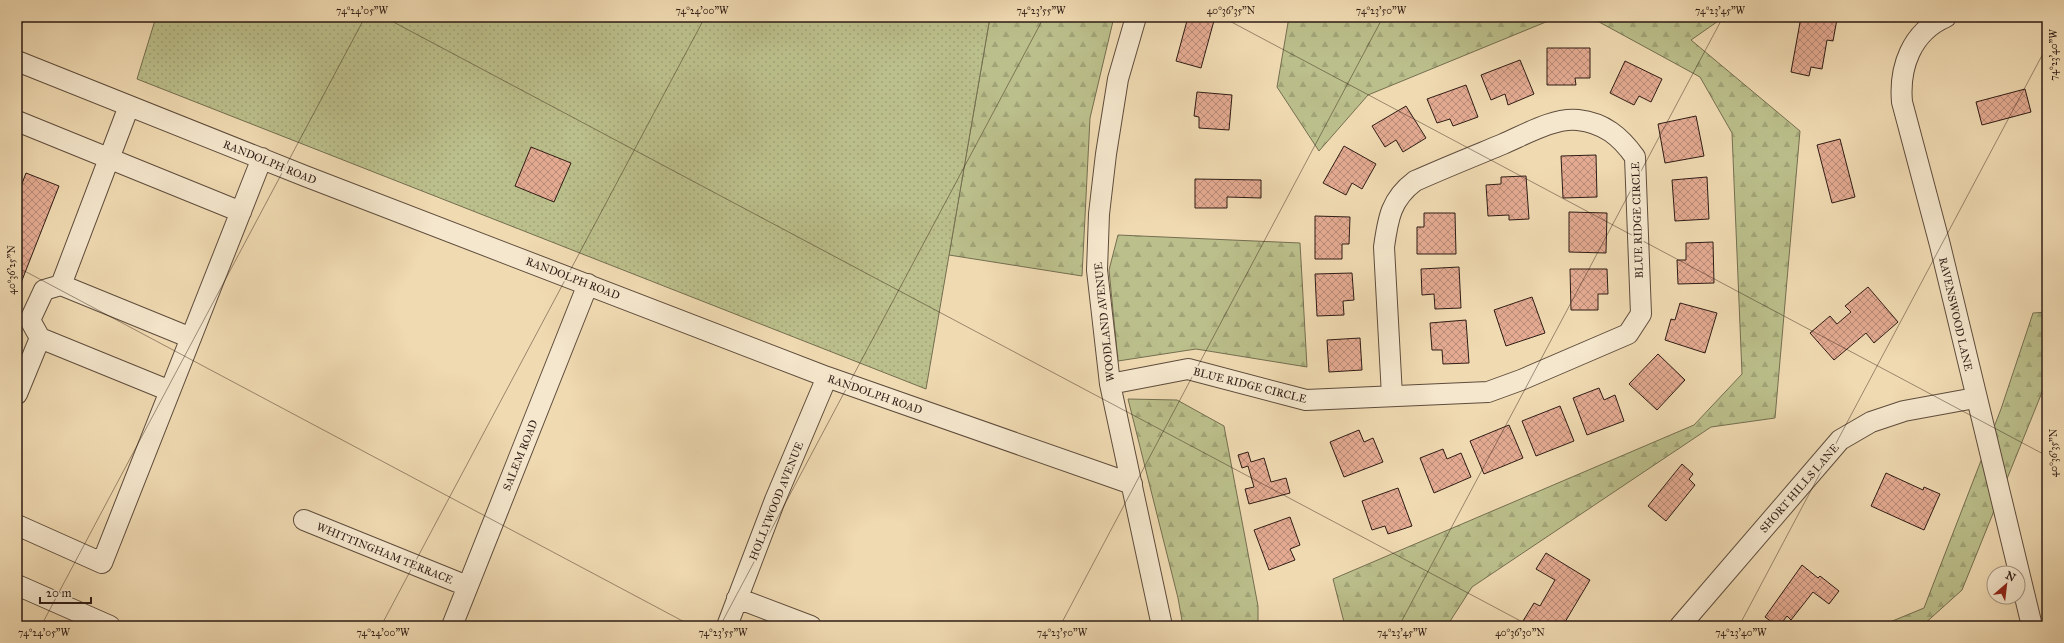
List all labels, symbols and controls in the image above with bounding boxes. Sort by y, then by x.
text: 74°24'05"W [336,5,388,17]
text: 74°24'00"W [675,5,729,17]
text: 74°23'55"W [1016,5,1066,17]
text: 40°36'35"N [1207,5,1256,17]
text: 74°23'50"W [1356,5,1407,17]
text: 74°23'45"W [1695,5,1746,17]
text: 74°23'40"W [2048,29,2060,81]
street label: RANDOLPH ROAD [221,138,319,187]
street label: BLUE RIDGE CIRCLE [1629,161,1646,279]
text: 40°36'25"N [6,245,18,295]
street label: RANDOLPH ROAD [524,255,622,302]
street label: RAVENSWOOD LANE [1936,256,1975,372]
street label: WOODLAND AVENUE [1092,262,1117,382]
street label: BLUE RIDGE CIRCLE [1192,365,1308,406]
street label: RANDOLPH ROAD [826,372,924,417]
street label: SALEM ROAD [500,418,541,493]
text: 40°36'35"N [2048,428,2060,477]
street label: HOLLYWOOD AVENUE [747,440,806,562]
street label: SHORT HILLS LANE [1757,441,1842,536]
street label: WHITTINGHAM TERRACE [315,520,455,587]
north arrow [1986,565,2026,605]
text: N [2003,569,2018,585]
scale bar [40,579,91,605]
text: 20 m [46,586,72,600]
text: 74°24'05"W [18,627,70,639]
text: 74°24'00"W [356,627,410,639]
text: 74°23'55"W [698,627,748,639]
text: 74°23'50"W [1037,627,1088,639]
text: 74°23'45"W [1377,627,1428,639]
text: 40°36'30"N [1495,627,1545,639]
text: 74°23'40"W [1715,627,1767,639]

